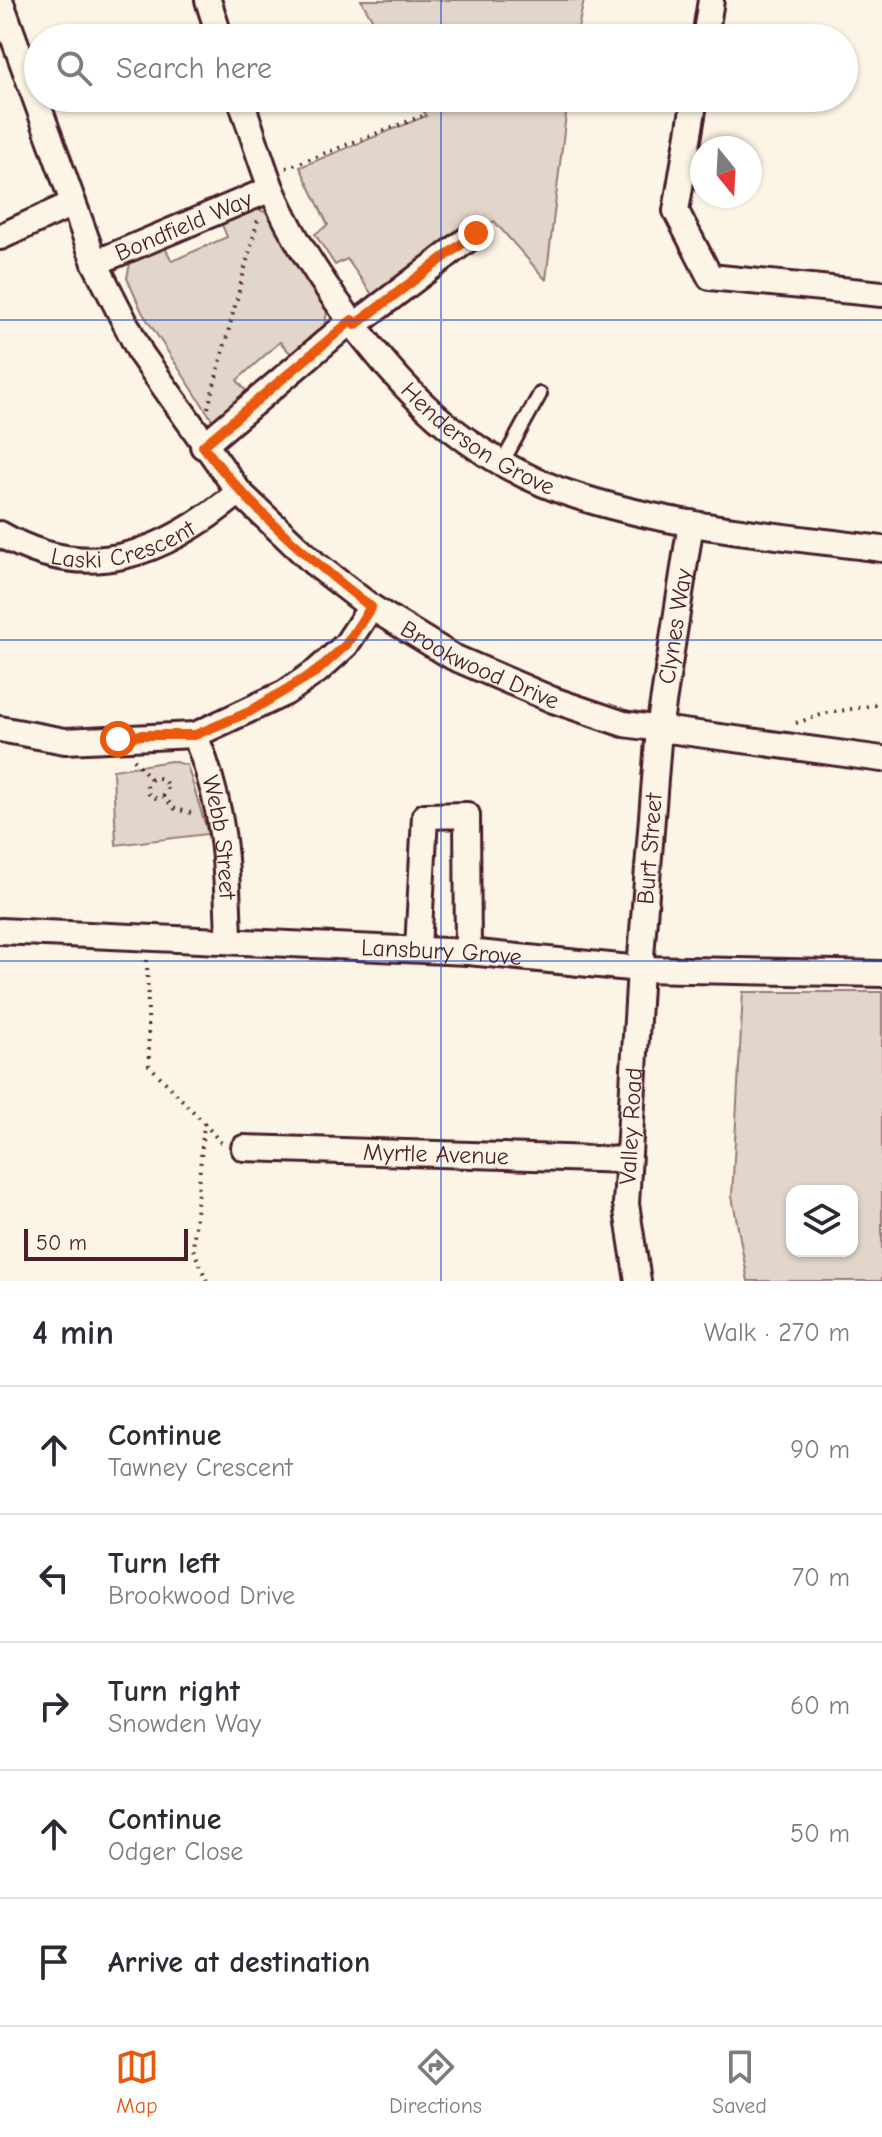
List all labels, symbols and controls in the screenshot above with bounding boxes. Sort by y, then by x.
search box [24,24,858,112]
icon: search [52,46,96,90]
text: Search here [116,51,272,86]
north arrow [690,136,762,208]
street label: Bondfield Way [111,184,257,267]
route end [458,215,494,251]
street label: Henderson Grove [395,376,559,501]
street label: Laski Crescent [48,513,201,574]
street label: Clynes Way [652,566,698,686]
street label: Brookwood Drive [396,615,563,715]
route start [100,721,136,757]
street label: Webb Street [196,772,242,901]
street label: Burt Street [631,791,668,906]
street label: Lansbury Grove [361,933,523,971]
street label: Valley Road [613,1067,648,1185]
street label: Myrtle Avenue [363,1138,509,1170]
map controls [786,1185,858,1257]
button: layers [786,1185,858,1257]
scale bar [24,1225,188,1261]
text: 50 m [36,1230,87,1256]
text: 4 min [32,1313,114,1353]
text: Walk · 270 m [704,1318,850,1348]
text: Continue [108,1418,222,1453]
icon: ahead [32,1428,76,1472]
text: 90 m [790,1435,850,1465]
text: Tawney Crescent [108,1453,293,1483]
text: Turn left [108,1546,220,1581]
icon: left [32,1556,76,1600]
text: 70 m [792,1563,850,1593]
text: Brookwood Drive [108,1581,295,1611]
text: Turn right [108,1674,240,1709]
icon: right [32,1684,76,1728]
text: 60 m [790,1691,850,1721]
text: Snowden Way [108,1709,261,1739]
text: Continue [108,1802,222,1837]
icon: ahead [32,1812,76,1856]
text: 50 m [790,1819,850,1849]
text: Odger Close [108,1837,243,1867]
icon: arrive [32,1940,76,1984]
text: Arrive at destination [108,1945,370,1980]
tab: Map [115,2045,159,2119]
tab: Directions [389,2045,482,2119]
tab: Saved [712,2045,767,2119]

